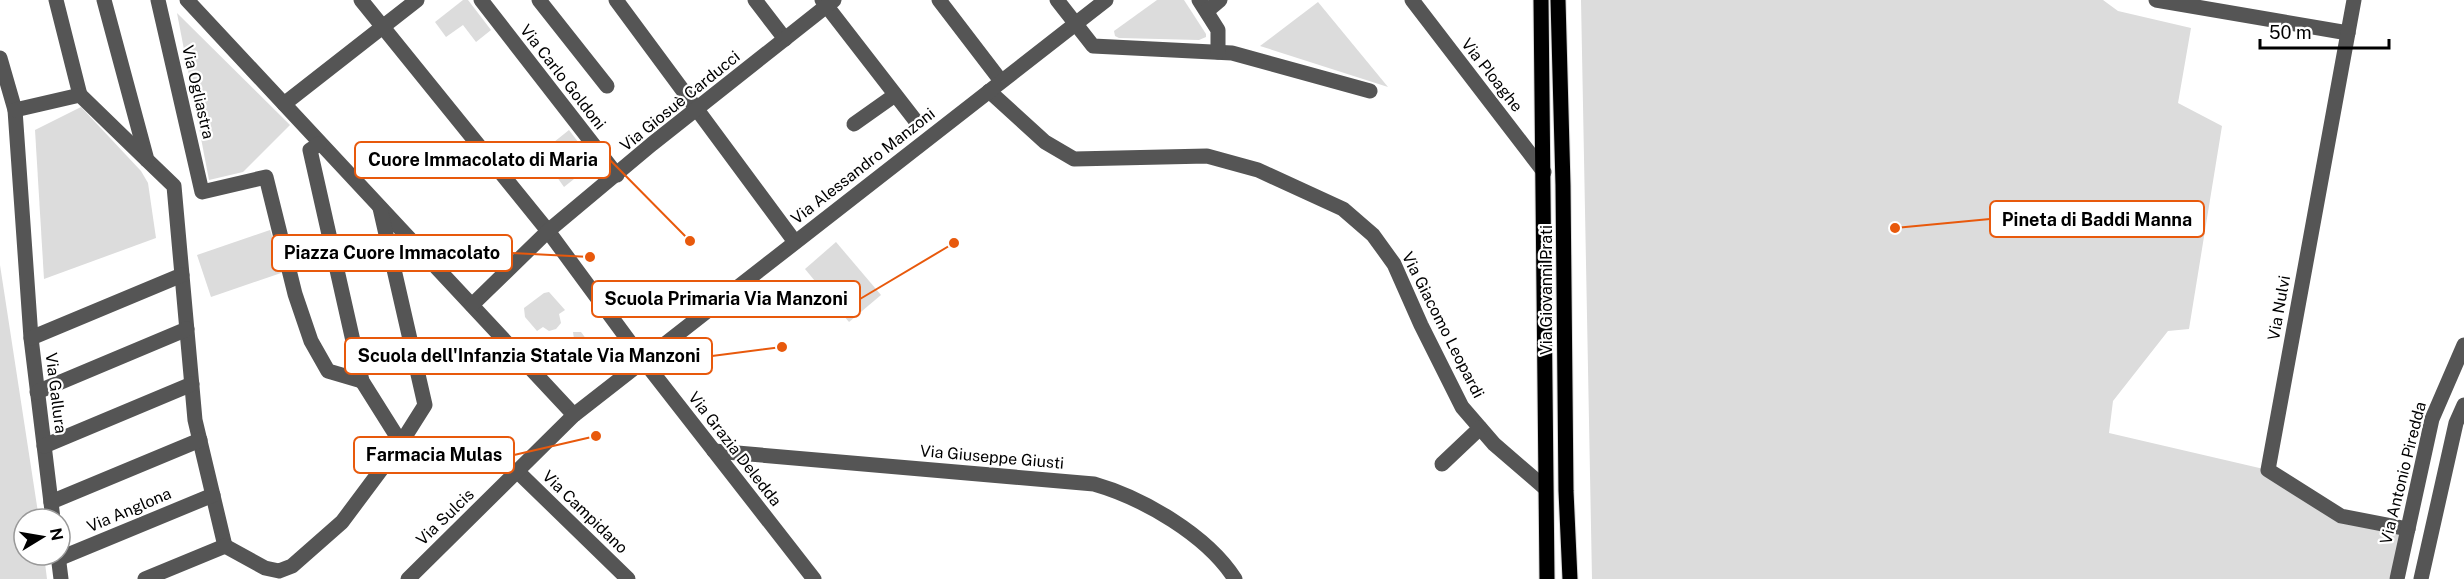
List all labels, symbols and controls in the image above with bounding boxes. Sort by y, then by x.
scale bar [2260,12,2389,50]
street label: Via Carlo Goldoni [516,21,610,133]
text: 50 m [2269,22,2312,43]
street label: Via Ploaghe [1457,34,1527,116]
street label: Via Ogliastra [178,43,218,141]
street label: Via Giosuè Carducci [616,47,744,155]
street label: Via Alessandro Manzoni [787,104,939,228]
callout: Cuore Immacolato di Maria [355,142,610,178]
text: Cuore Immacolato di Maria [368,149,598,170]
callout: Pineta di Baddi Manna [1990,201,2204,237]
text: Pineta di Baddi Manna [2002,209,2192,230]
street label: Via Giovanni Prati [1537,225,1556,355]
callout: Piazza Cuore Immacolato [272,235,512,271]
text: Piazza Cuore Immacolato [284,242,500,263]
street label: Via Giacomo Leopardi [1398,249,1488,401]
street label: Via Nulvi [2264,274,2294,342]
callout: Scuola Primaria Via Manzoni [592,281,860,317]
text: Scuola Primaria Via Manzoni [604,288,848,309]
callout: Scuola dell'Infanzia Statale Via Manzoni [345,338,712,374]
text: Scuola dell'Infanzia Statale Via Manzoni [358,345,700,366]
street label: Via Gallura [42,351,70,435]
street label: Via Grazia Deledda [684,388,786,510]
street label: Via Antonio Piredda [2376,400,2430,546]
callout: Farmacia Mulas [354,437,514,473]
street label: Via Giuseppe Giusti [919,441,1065,473]
text: Farmacia Mulas [366,444,502,465]
street label: Via Campidano [538,467,632,557]
street label: Via Anglona [84,484,174,536]
street label: Via Sulcis [412,485,478,549]
north arrow [12,507,72,567]
text: N [46,526,67,542]

